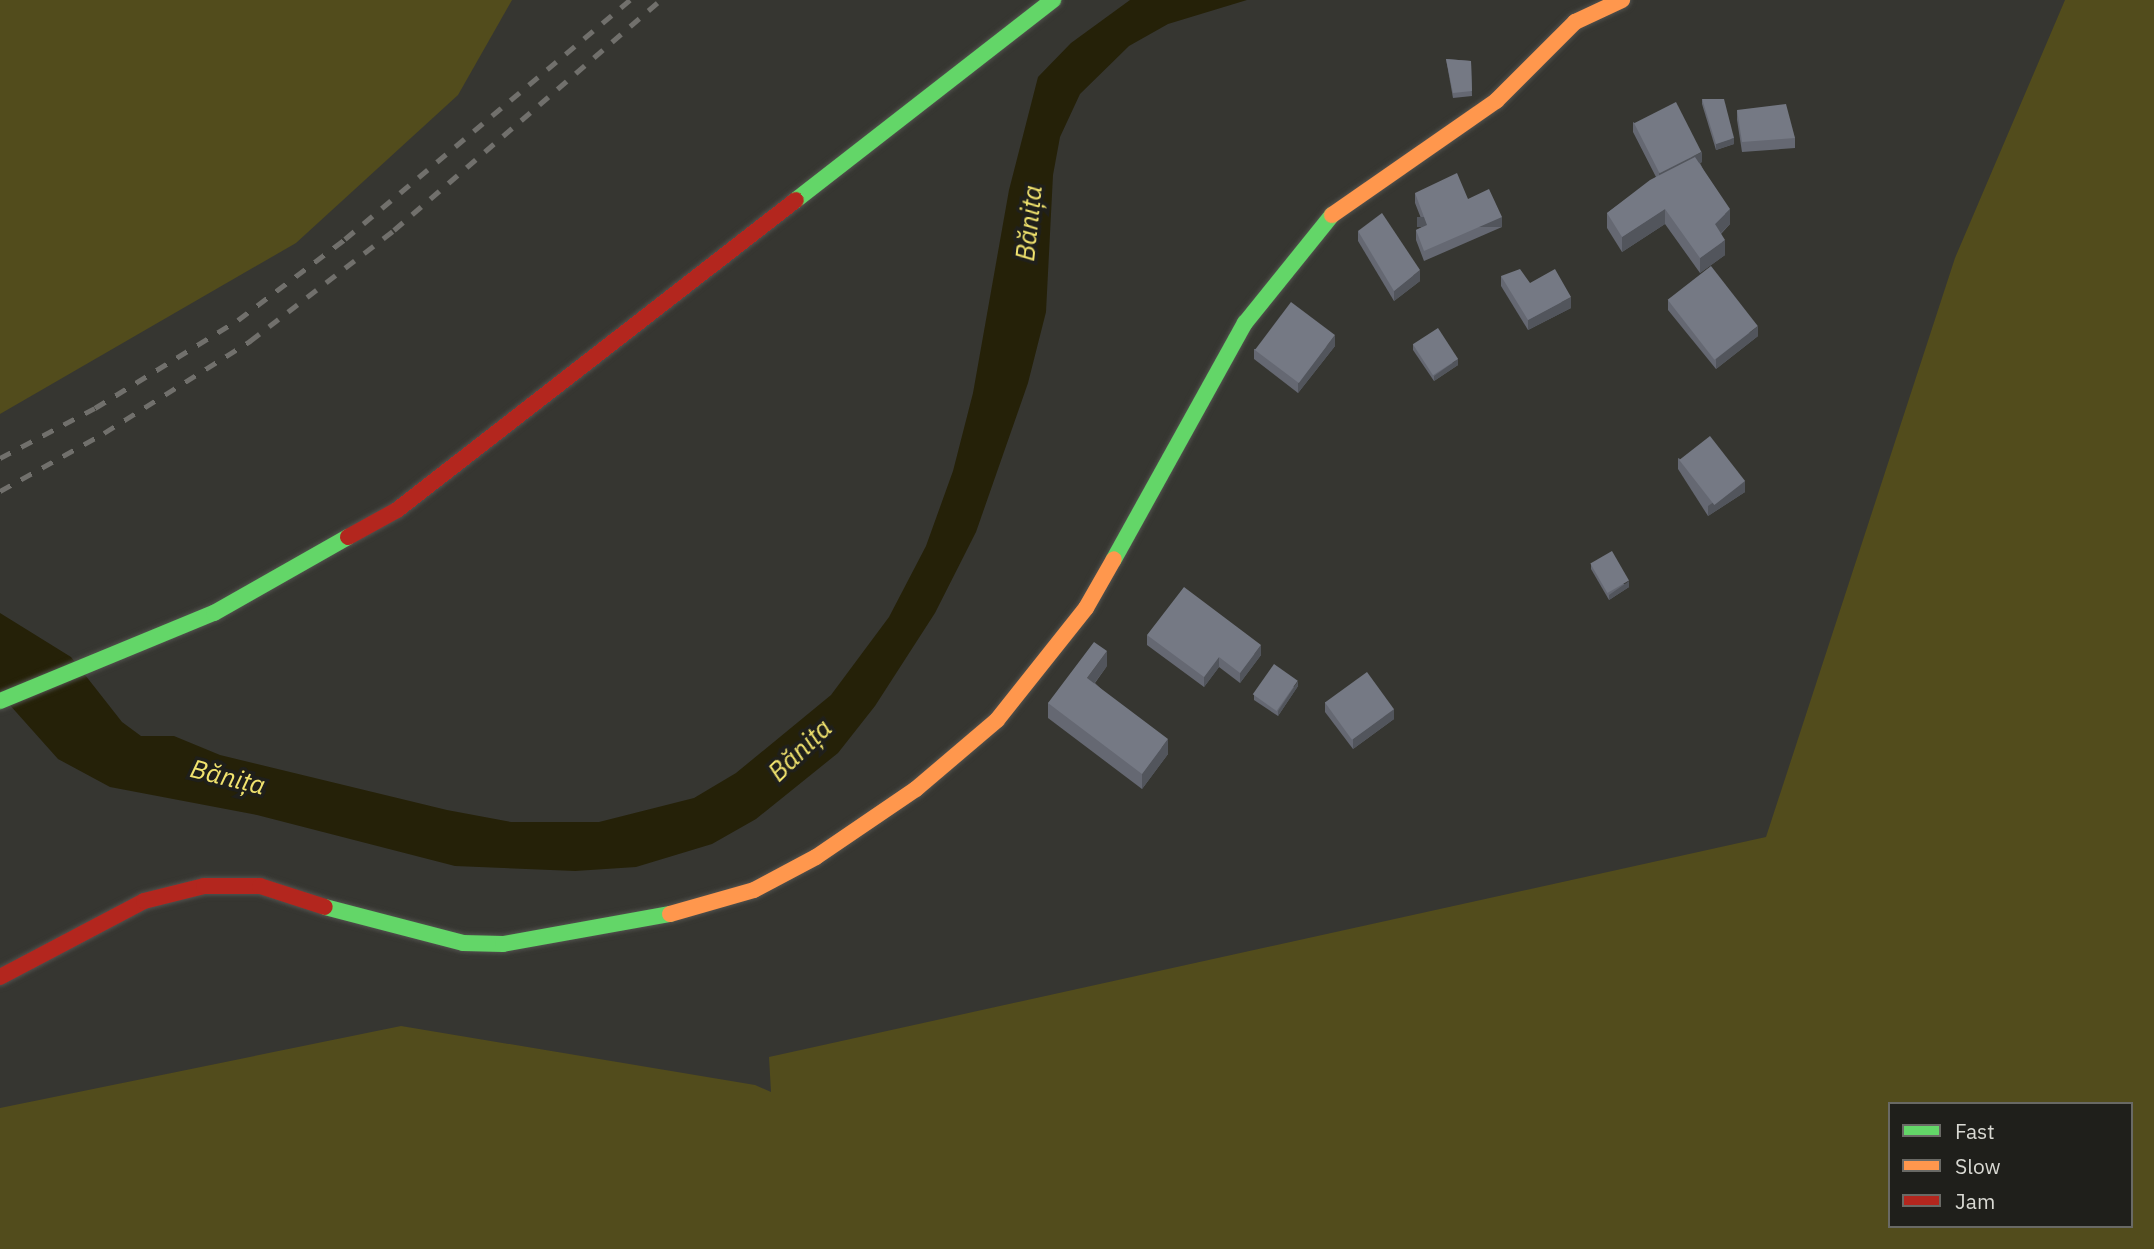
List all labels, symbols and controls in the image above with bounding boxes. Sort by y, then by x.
water label: Bănița [1010,183,1048,263]
water label: Bănița [762,712,838,788]
water label: Bănița [187,753,269,801]
legend [1888,1102,2133,1228]
text: Fast [1955,1117,1995,1145]
text: Slow [1955,1152,2001,1180]
text: Jam [1955,1187,1995,1215]

